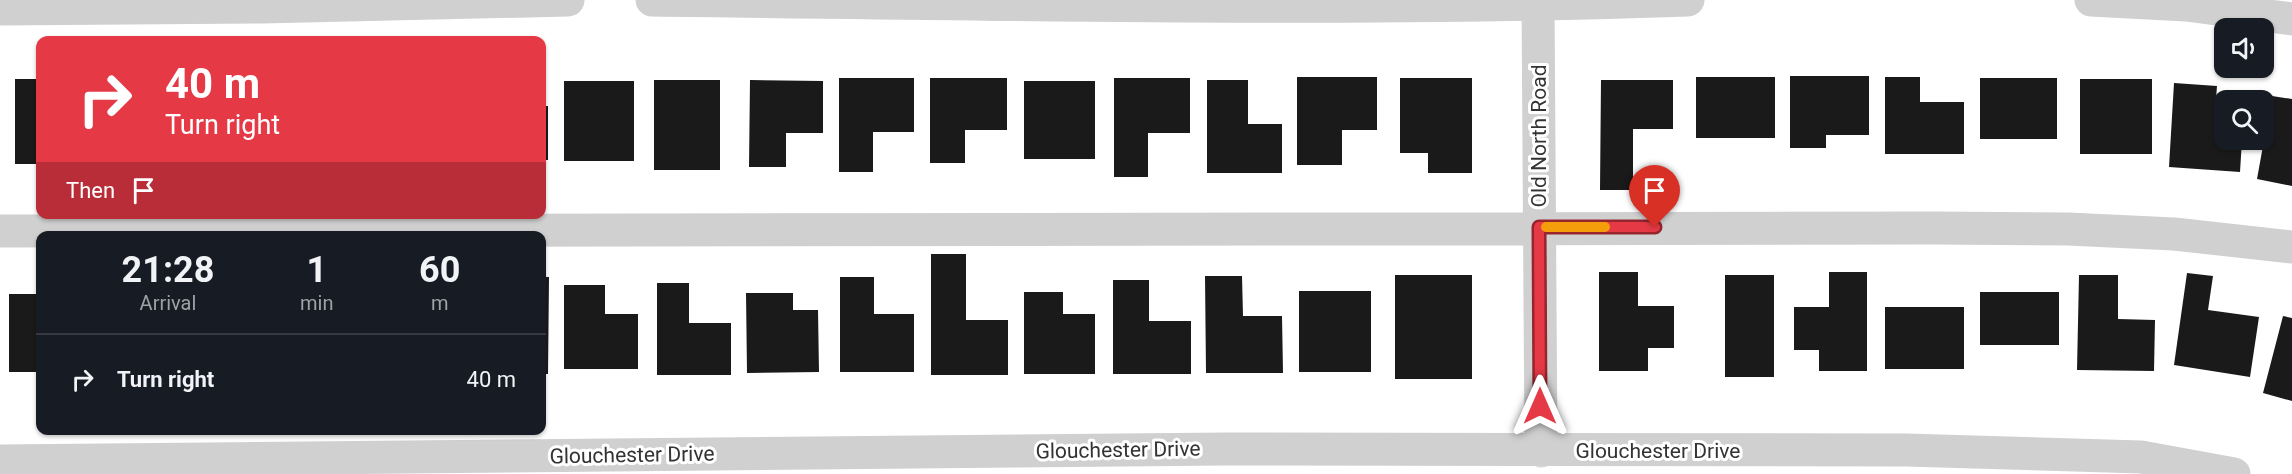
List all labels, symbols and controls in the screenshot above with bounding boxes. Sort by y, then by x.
map controls [2214,18,2274,150]
button: sound [2214,18,2274,78]
text: 40 m [165,59,260,108]
icon: right [66,60,144,138]
street label: Old North Road [1527,64,1551,208]
button: search [2214,90,2274,150]
text: Turn right [165,109,280,141]
pin [1629,165,1680,227]
icon: arrive [127,174,160,207]
icon: arrive [1638,174,1671,207]
text: Then [66,178,115,203]
text: 21:28 [122,249,214,291]
text: 1 [306,249,327,291]
text: 60 [419,249,460,291]
text: Arrival [140,291,196,315]
text: min [300,291,333,315]
text: m [431,291,448,315]
icon: right [66,363,99,396]
text: Turn right [117,367,214,392]
text: 40 m [467,367,516,392]
position arrow [1508,374,1572,438]
street label: Glouchester Drive [1035,437,1201,463]
street label: Glouchester Drive [1575,439,1741,463]
street label: Glouchester Drive [549,442,715,468]

